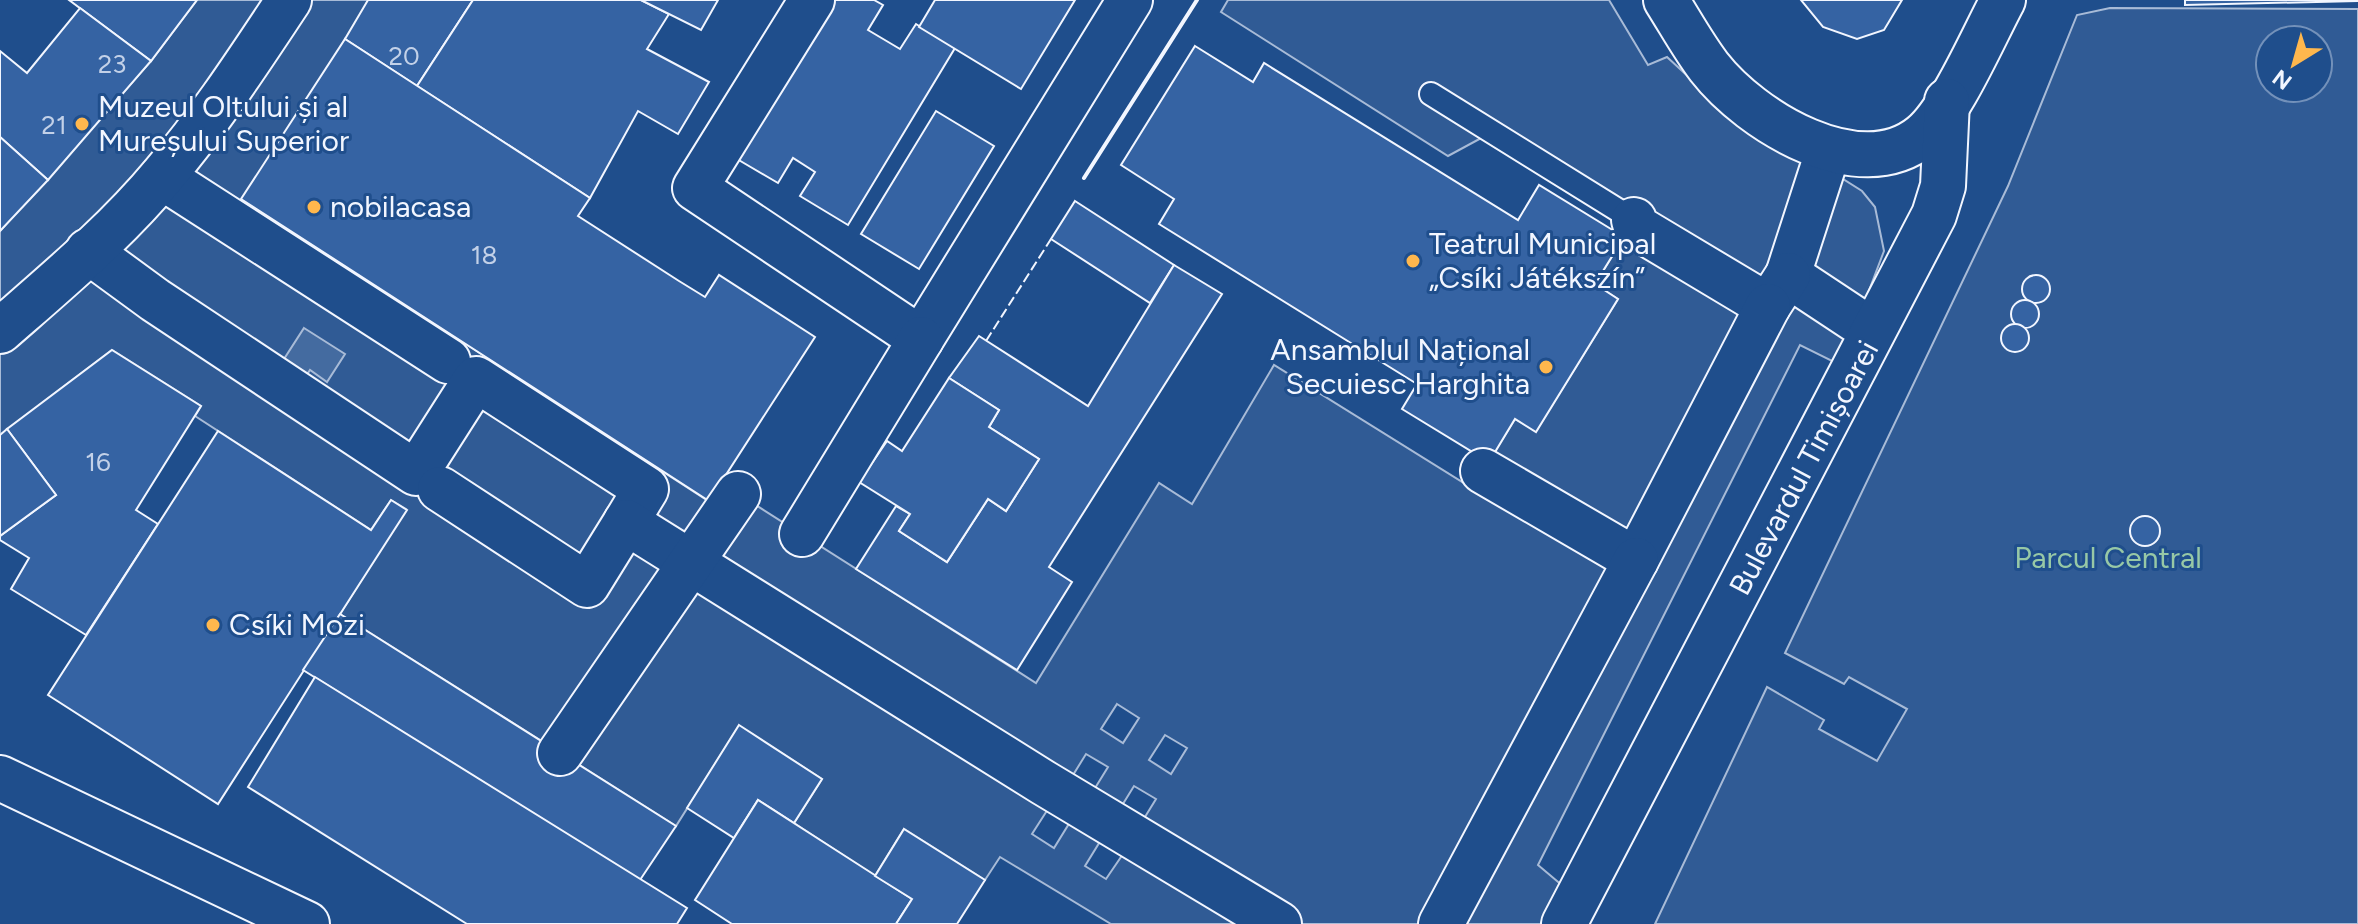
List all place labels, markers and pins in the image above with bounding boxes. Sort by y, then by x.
place label: Muzeul Oltului și al Mureșului Superior [98,88,349,159]
marker: Muzeul Oltului și al Mureșului Superior [73,115,91,133]
place label: nobilacasa [330,188,471,225]
marker: nobilacasa [305,198,323,216]
place label: Teatrul Municipal „Csíki Játékszín” [1429,225,1656,296]
marker: Teatrul Municipal „Csíki Játékszín” [1404,252,1422,270]
place label: Ansamblul Național Secuiesc Harghita [1270,331,1530,402]
marker: Ansamblul Național Secuiesc Harghita [1537,358,1555,376]
place label: Csíki Mozi [229,606,365,643]
marker: Csíki Mozi [204,616,222,634]

